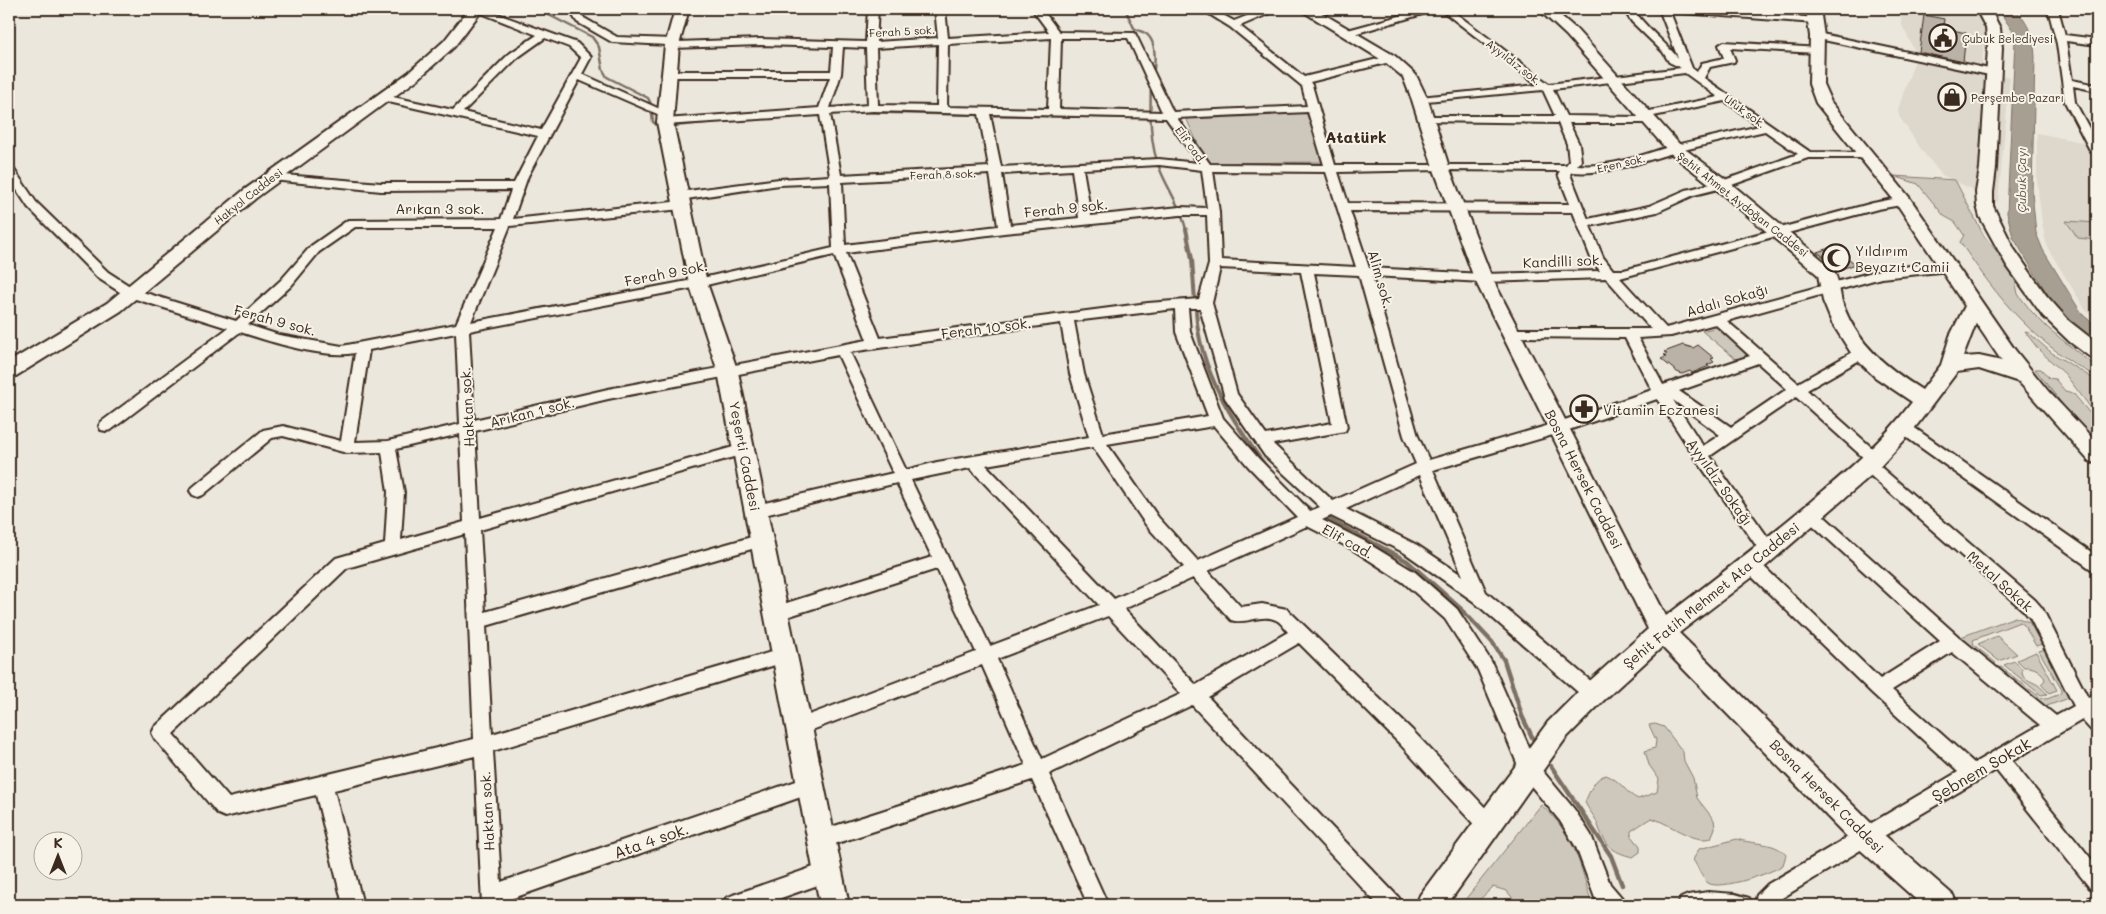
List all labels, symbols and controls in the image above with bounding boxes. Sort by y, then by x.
street label: Ferah 5 sok. [869,22,935,40]
public building icon: Çubuk Belediyesi [1928,23,1958,53]
place label: Çubuk Belediyesi [1962,31,2053,46]
street label: Ayyıldız sok. [1483,36,1545,88]
shop icon: Perşembe Pazarı [1937,82,1967,112]
place label: Perşembe Pazarı [1971,90,2064,105]
street label: Ufuk sok. [1721,91,1769,131]
street label: Elif cad. [1172,123,1210,167]
district label: Atatürk [1325,126,1387,147]
water label: Çubuk Çayı [2013,147,2029,213]
street label: Şehit Ahmet Aydoğan Caddesi [1674,148,1812,260]
street label: Eren sok. [1595,150,1647,176]
street label: Hakyol Caddesi [211,164,285,228]
street label: Ferah 8 sok. [910,165,976,183]
street label: Ferah 9 sok. [1023,194,1109,222]
street label: Arıkan 3 sok. [396,199,484,218]
place label: Yıldırım Beyazıt Camii [1855,241,1950,276]
mosque icon: Yıldırım Beyazıt Camii [1821,243,1851,273]
street label: Alim sok. [1364,248,1398,310]
street label: Kandilli sok. [1522,250,1604,272]
street label: Ferah 9 sok. [623,256,709,290]
street label: Adalı Sokağı [1684,279,1770,321]
street label: Ferah 9 sok. [232,300,318,340]
street label: Ferah 10 sok. [940,313,1032,343]
street label: Haktan sok. [455,367,479,447]
street label: Arıkan 1 sok. [488,392,576,432]
pharmacy icon: Vitamin Eczanesi [1569,394,1599,424]
street label: Yeşerti Caddesi [725,399,765,513]
place label: Vitamin Eczanesi [1603,400,1719,419]
street label: Bosna Hersek Caddesi [1541,406,1627,552]
street label: Ayyıldız Sokağı [1683,435,1757,529]
street label: Şehit Fatih Mehmet Ata Caddesi [1619,518,1803,672]
street label: Elif cad. [1319,519,1377,563]
street label: Metal Sokak [1963,546,2037,616]
street label: Şebnem Sokak [1928,732,2034,806]
street label: Bosna Hersek Caddesi [1766,735,1888,857]
street label: Haktan sok. [475,771,499,851]
street label: Ata 4 sok. [611,817,691,863]
north arrow [32,832,82,882]
text: K [53,833,63,852]

